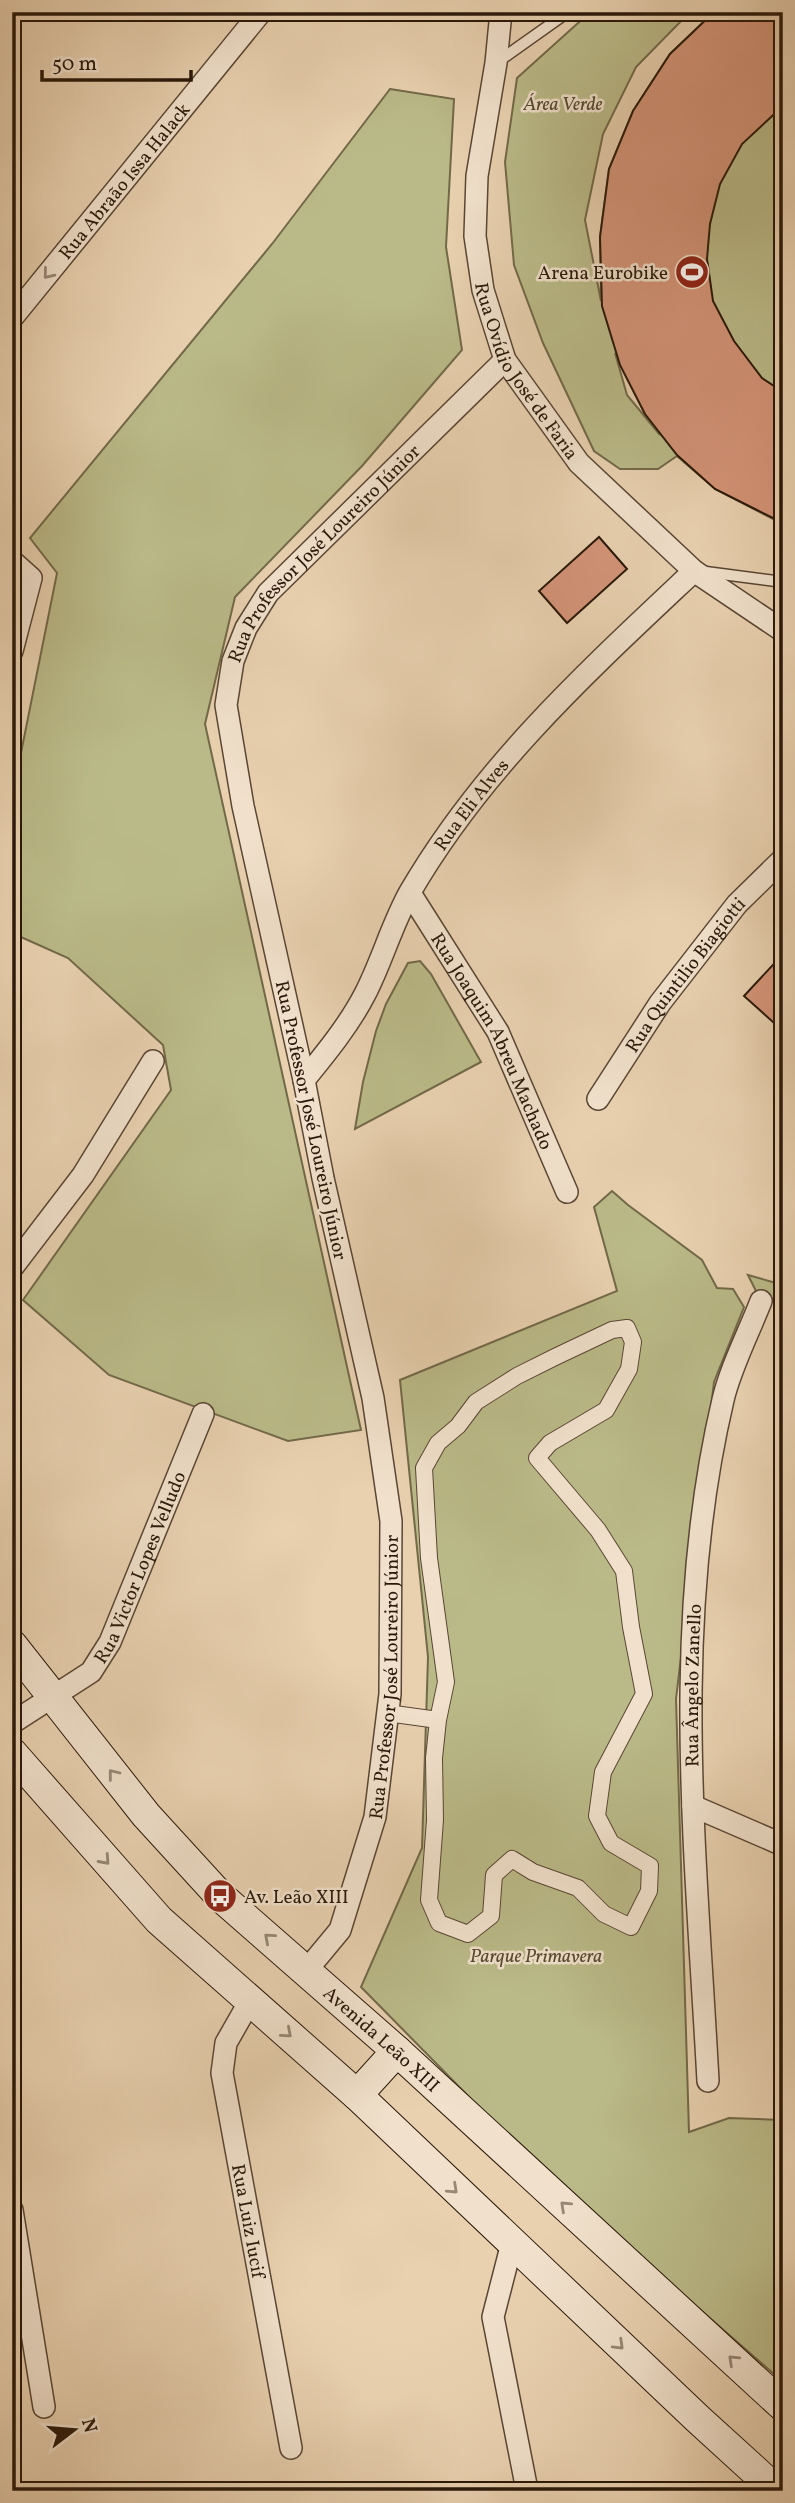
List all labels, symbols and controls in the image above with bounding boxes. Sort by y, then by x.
scale bar [42,38,191,82]
text: 50 m [52,50,97,79]
park label: Área Verde [522,92,603,118]
street label: Rua Abraão Issa Halack [54,98,197,266]
sports icon: Arena Eurobike [673,253,711,291]
place label: Arena Eurobike [538,261,668,287]
one-way arrow [43,267,56,279]
street label: Rua Ovídio José de Faria [467,281,584,466]
street label: Rua Professor José Loureiro Júnior [223,439,427,667]
street label: Rua Eli Alves [429,754,516,856]
street label: Rua Quintilio Biagiotti [620,892,752,1058]
street label: Rua Joaquim Abreu Machado [423,928,558,1154]
street label: Rua Professor José Loureiro Júnior [268,978,352,1263]
street label: Rua Victor Lopes Velludo [89,1468,193,1669]
street label: Rua Professor José Loureiro Júnior [364,1535,406,1821]
street label: Rua Ângelo Zanello [680,1603,709,1767]
one-way arrow [109,1769,121,1782]
one-way arrow [97,1852,109,1865]
bus stop icon: Av. Leão XIII [201,1877,239,1915]
place label: Av. Leão XIII [244,1885,349,1911]
one-way arrow [265,1934,278,1946]
park label: Parque Primavera [470,1944,602,1970]
street label: Avenida Leão XIII [317,1981,445,2099]
one-way arrow [279,2025,292,2038]
street label: Rua Luiz Iucif [224,2162,271,2282]
one-way arrow [445,2180,458,2193]
one-way arrow [560,2202,573,2215]
one-way arrow [611,2336,624,2349]
one-way arrow [728,2356,741,2368]
north arrow [38,2394,108,2464]
text: N [74,2416,103,2436]

